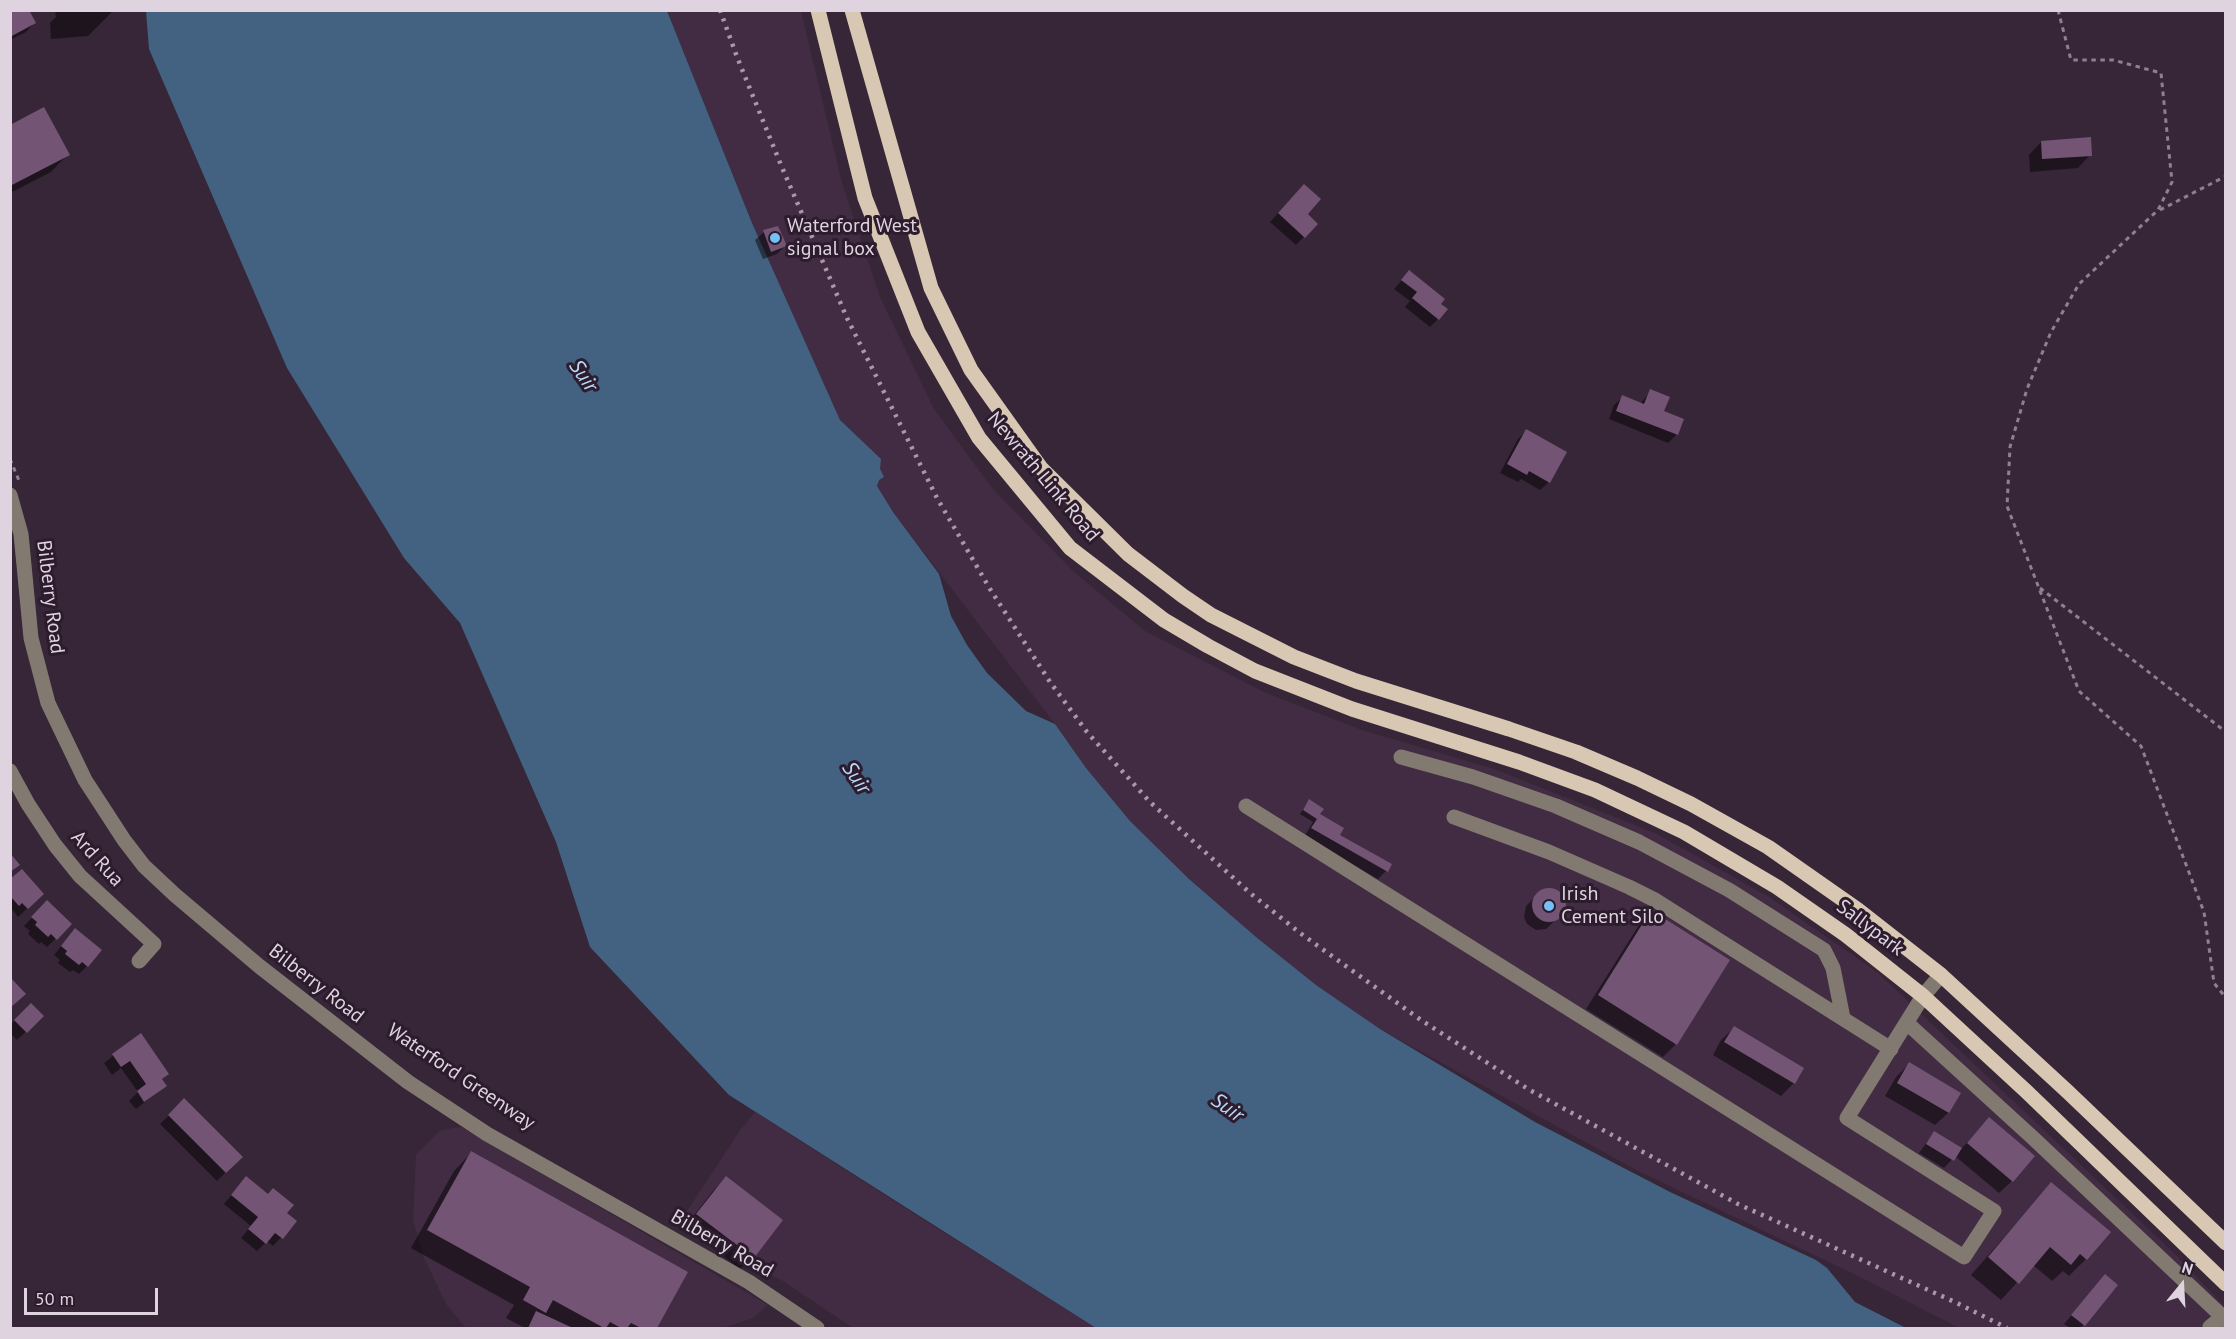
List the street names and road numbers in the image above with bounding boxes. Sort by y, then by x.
street label: Newrath Link Road [982,407,1104,547]
street label: Bilberry Road [31,539,69,655]
street label: Ard Rua [66,826,128,892]
street label: Sallypark [1831,895,1909,961]
street label: Bilberry Road [264,939,368,1029]
street label: Waterford Greenway [383,1019,539,1135]
street label: Bilberry Road [666,1205,778,1283]

